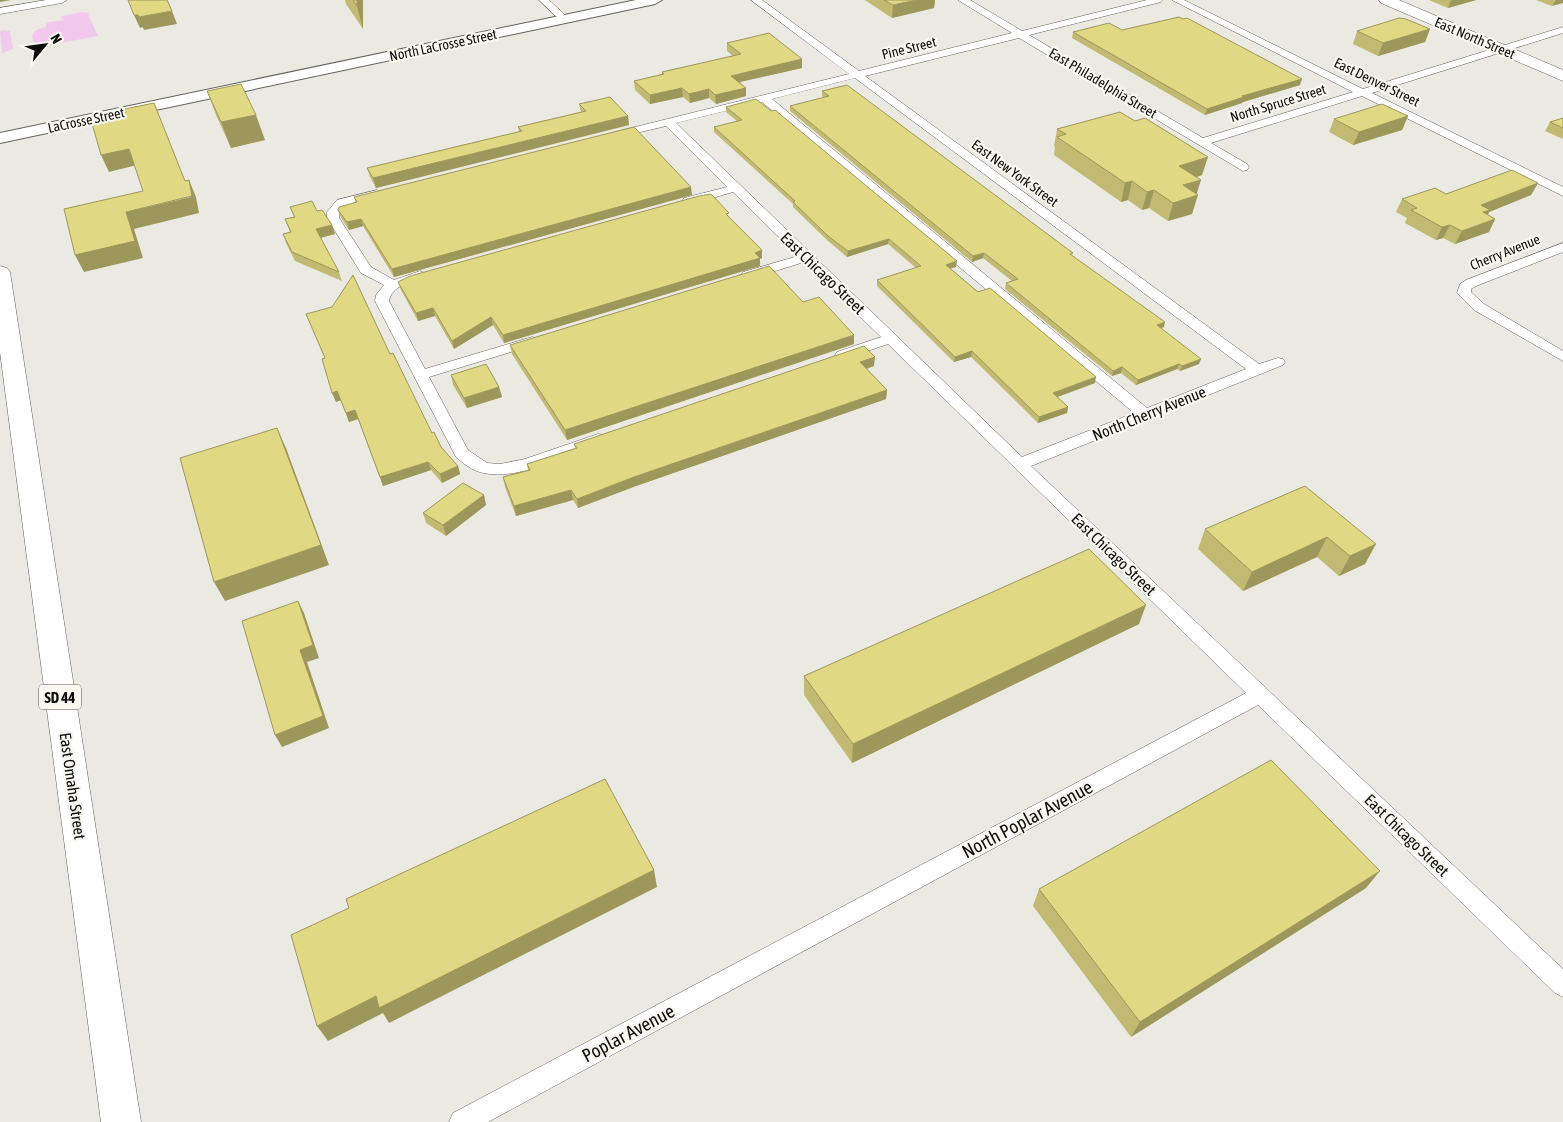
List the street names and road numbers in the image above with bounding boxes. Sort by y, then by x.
street label: East North Street [1432,14,1518,62]
street label: North LaCrosse Street [388,26,498,64]
street label: Pine Street [880,34,938,62]
street label: East Philadelphia Street [1046,44,1160,122]
street label: East Denver Street [1332,54,1422,110]
street label: North Spruce Street [1228,81,1328,125]
street label: LaCrosse Street [46,104,126,136]
street label: East New York Street [969,136,1061,210]
street label: East Chicago Street [776,228,869,319]
street label: Cherry Avenue [1468,231,1542,273]
street label: North Cherry Avenue [1090,382,1209,445]
street label: East Chicago Street [1067,509,1160,600]
road number: SD 44 [39,684,81,710]
street label: East Omaha Street [57,732,89,841]
street label: North Poplar Avenue [958,775,1096,863]
street label: East Chicago Street [1360,790,1453,881]
street label: Poplar Avenue [578,999,678,1067]

